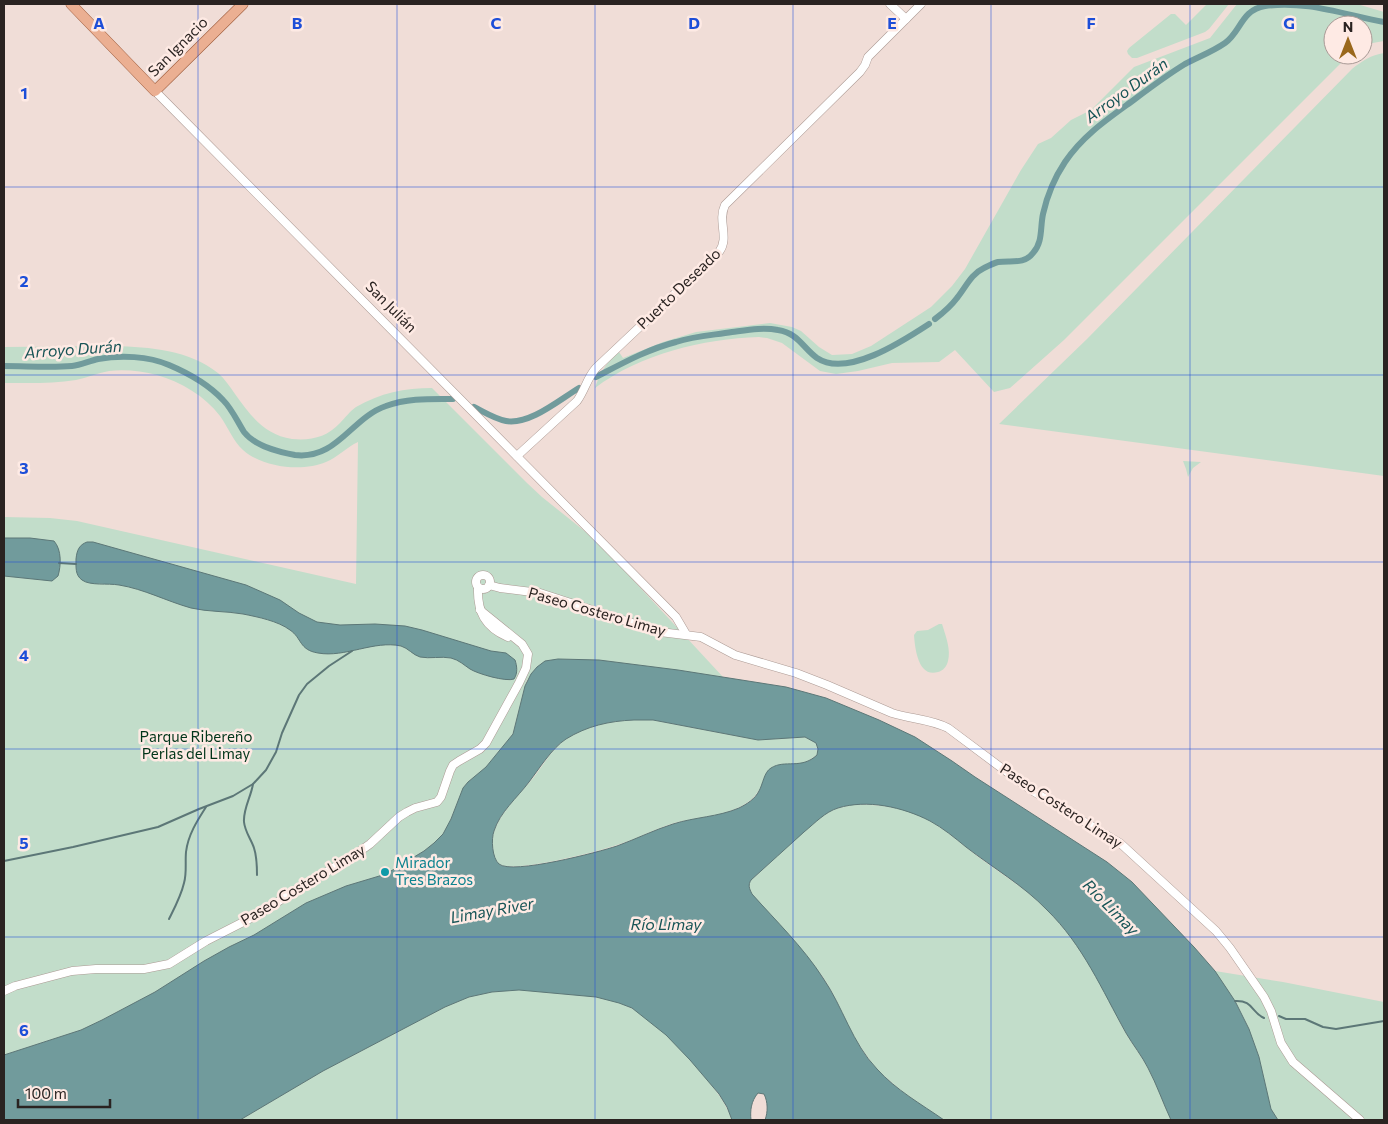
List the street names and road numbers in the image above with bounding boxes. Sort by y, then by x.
street label: San Ignacio [144,13,211,80]
street label: Puerto Deseado [633,244,724,333]
street label: San Julián [362,277,421,336]
street label: Paseo Costero Limay [526,583,668,639]
street label: Paseo Costero Limay [997,759,1126,852]
street label: Paseo Costero Limay [237,840,368,928]

